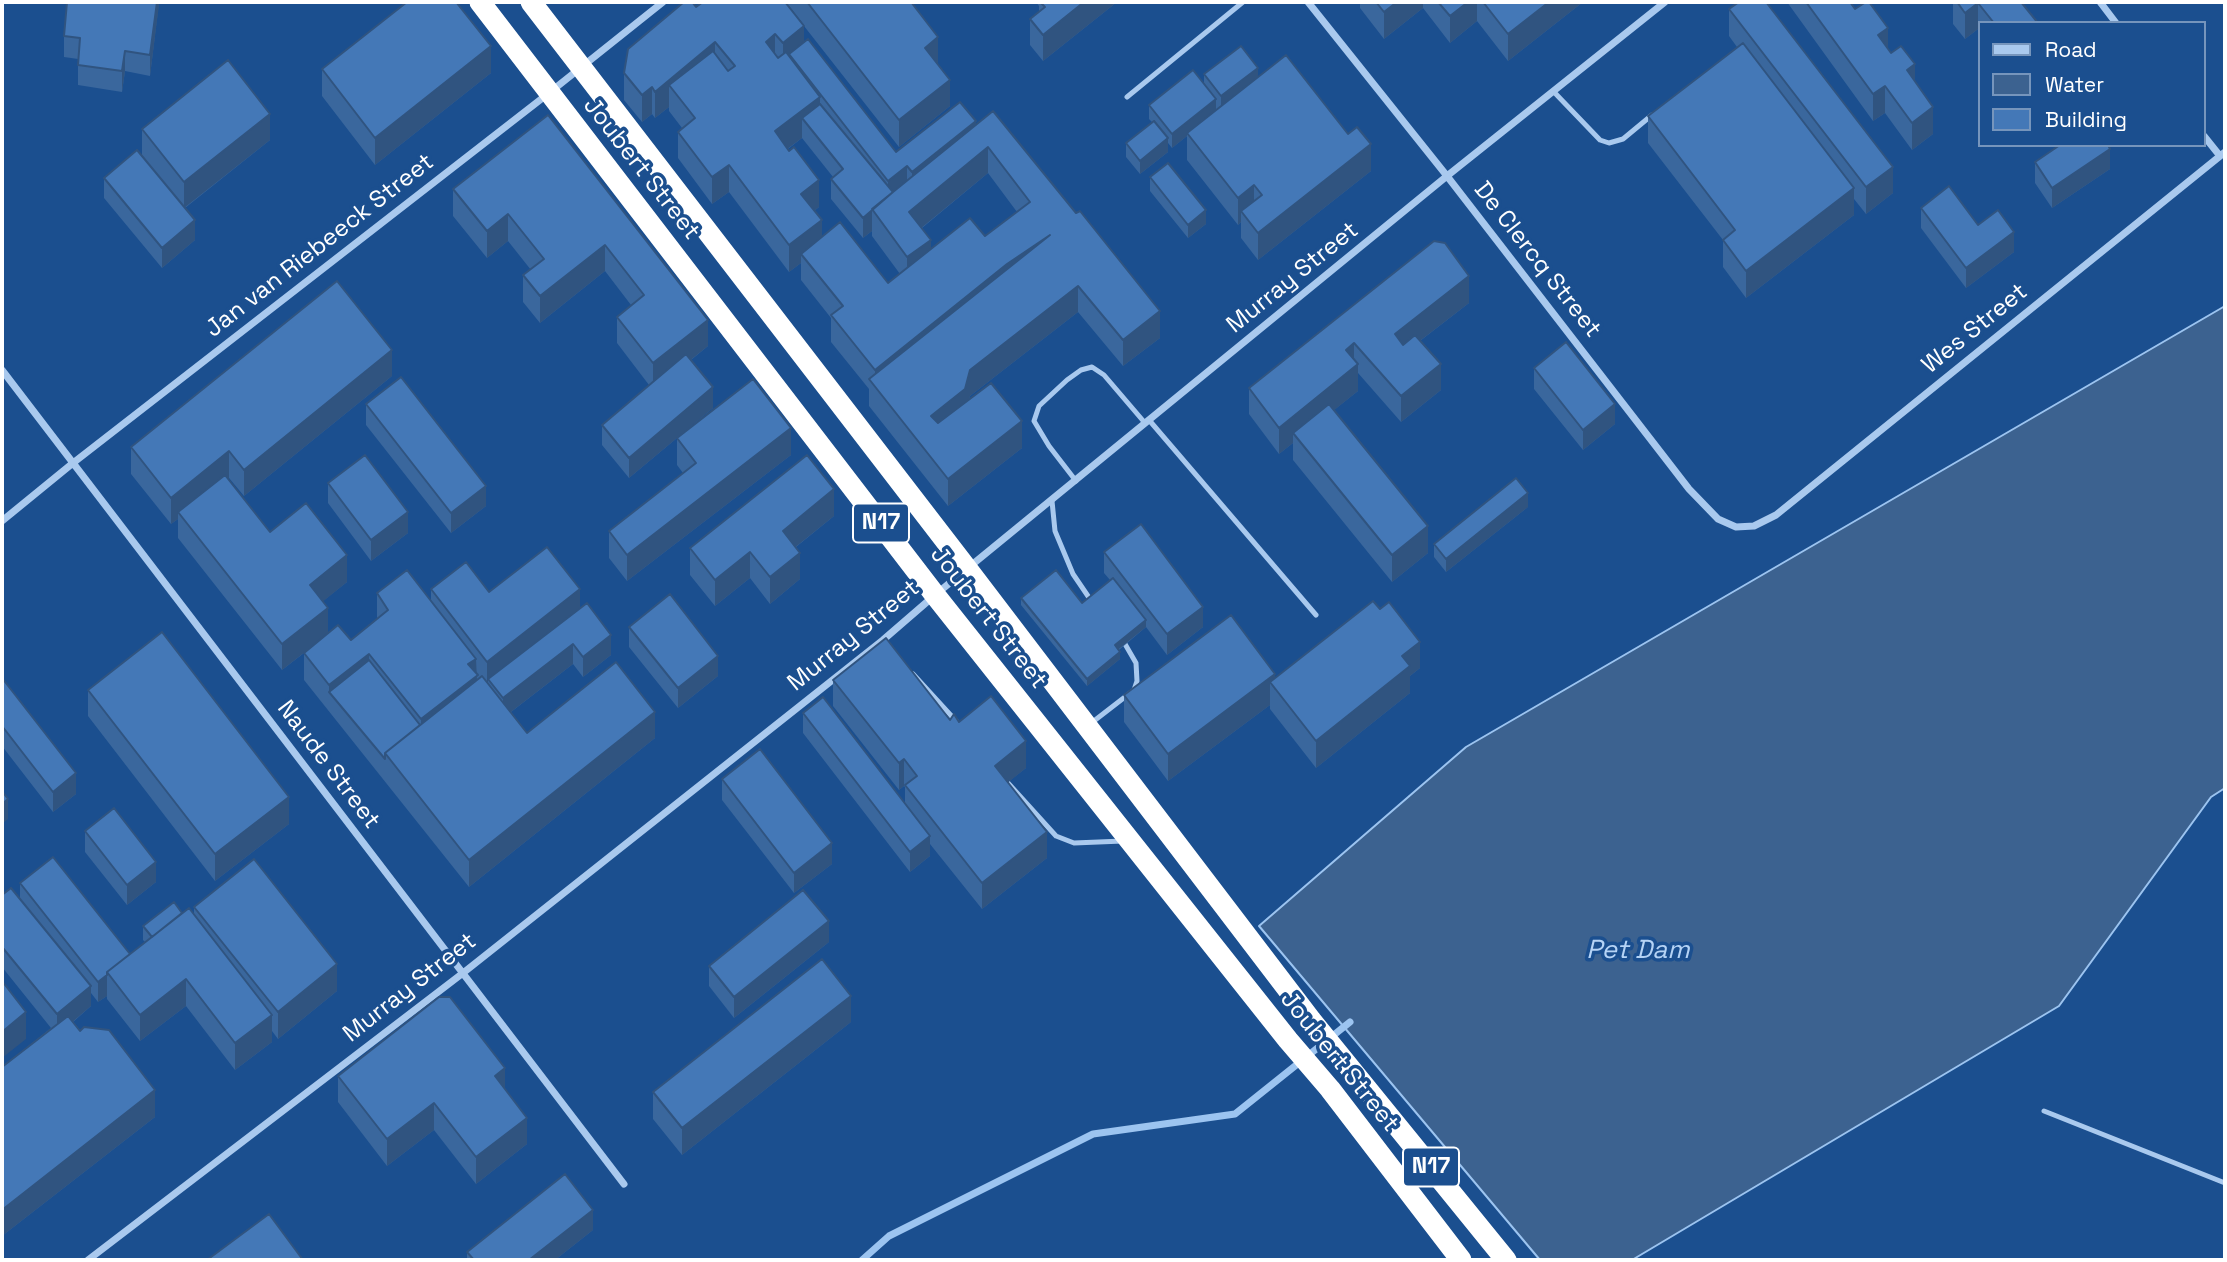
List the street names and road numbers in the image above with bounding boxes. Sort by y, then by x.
street label: Joubert Street [577,92,705,246]
street label: Jan van Riebeeck Street [200,148,440,344]
street label: De Clercq Street [1467,176,1607,344]
street label: Murray Street [1221,216,1365,340]
street label: Wes Street [1917,278,2033,380]
road number: N17 [853,503,909,542]
street label: Joubert Street [924,541,1052,695]
street label: Murray Street [782,574,926,698]
street label: Naude Street [270,695,386,835]
street label: Murray Street [338,927,482,1049]
street label: Joubert Street [1274,986,1404,1138]
road number: N17 [1403,1148,1459,1186]

